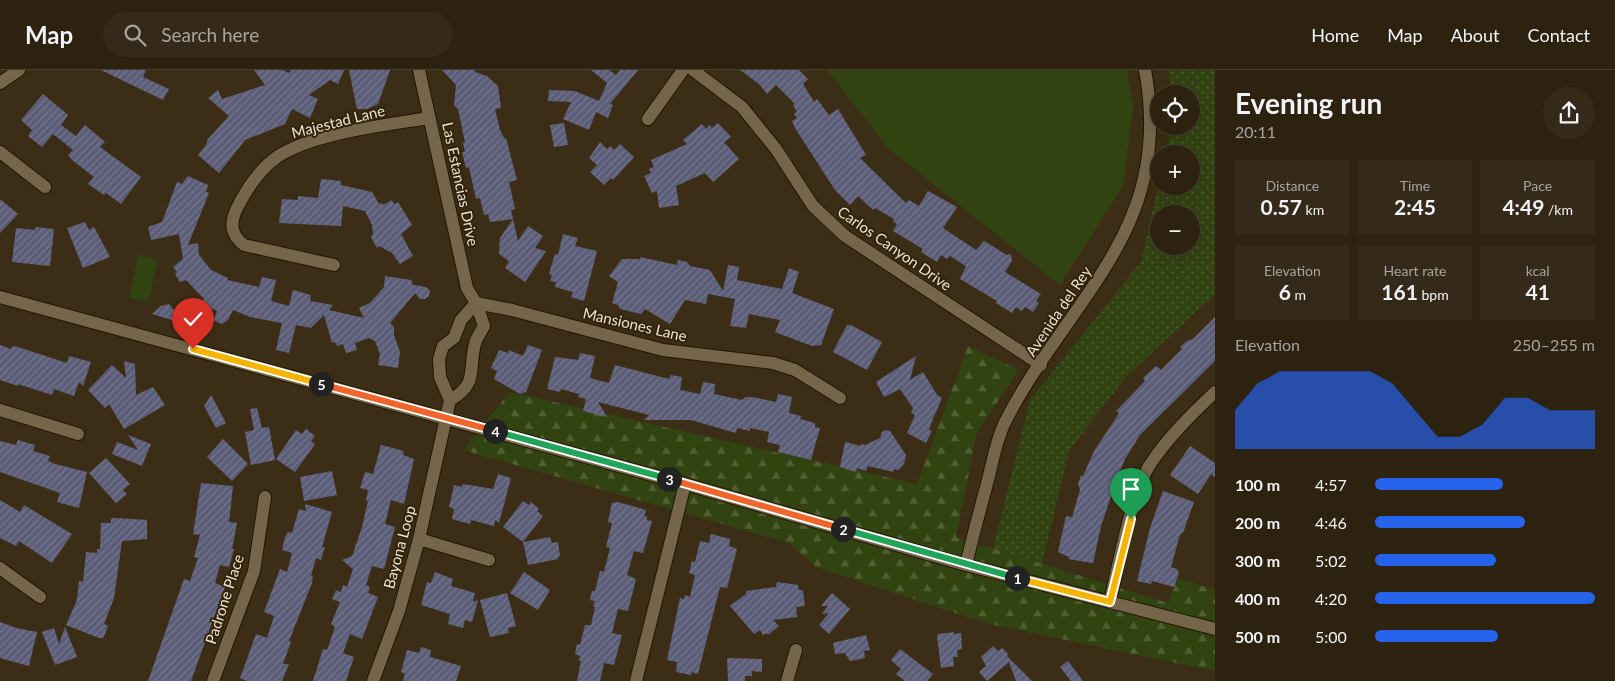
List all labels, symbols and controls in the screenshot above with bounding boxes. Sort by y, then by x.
search box [103,12,453,57]
text: Map [25,20,73,49]
icon: search [121,21,149,49]
text: Search here [161,23,259,46]
text: Home [1311,24,1359,46]
text: Map [1387,24,1423,46]
text: About [1451,24,1500,46]
text: Contact [1528,24,1590,46]
map controls [1150,85,1200,255]
button: locate [1150,85,1200,135]
text: Evening run [1235,86,1382,120]
button: share [1543,87,1595,139]
street label: Majestad Lane [289,101,387,141]
street label: Las Estancias Drive [439,120,483,248]
text: 20:11 [1235,122,1276,141]
button: + [1150,145,1200,195]
text: Distance [1265,177,1319,194]
text: Time [1400,177,1430,194]
text: Pace [1523,177,1552,194]
text: 0.57 [1260,194,1302,219]
text: 2:45 [1394,194,1436,219]
text: 4:49 [1502,194,1544,219]
text: km [1302,201,1324,218]
text: /km [1544,201,1573,218]
street label: Carlos Canyon Drive [835,202,956,294]
button: − [1150,205,1200,255]
street label: Avenida del Rey [1021,262,1095,359]
text: Elevation [1264,262,1321,279]
text: Heart rate [1384,262,1446,279]
text: kcal [1526,262,1549,279]
text: 6 [1279,279,1291,304]
text: 161 [1381,279,1418,304]
text: 41 [1525,279,1550,304]
text: m [1291,286,1306,303]
text: bpm [1418,286,1449,303]
pin [172,298,214,349]
street label: Mansiones Lane [581,303,689,345]
icon: check [179,305,207,333]
text: Elevation [1235,335,1300,354]
text: 250–255 m [1513,335,1595,354]
pin: 5 [308,372,334,396]
text: 5 [317,376,326,393]
pin: 4 [482,418,508,444]
text: 4 [491,423,500,440]
pin: 3 [656,466,682,492]
pin [1110,468,1152,519]
text: 3 [665,471,674,488]
icon: arrive [1117,475,1145,503]
text: 100 m [1235,475,1280,494]
text: 4:57 [1315,475,1347,494]
street label: Bayona Loop [379,504,419,590]
text: 200 m [1235,513,1280,532]
text: 4:46 [1315,513,1347,532]
pin: 2 [830,516,856,542]
text: 2 [839,521,848,538]
text: 300 m [1235,551,1280,570]
text: 5:02 [1315,551,1347,570]
street label: Padrone Place [201,552,247,646]
pin: 1 [1004,566,1030,590]
text: 1 [1013,570,1022,587]
text: 400 m [1235,589,1280,608]
text: 4:20 [1315,589,1347,608]
text: 500 m [1235,627,1280,646]
text: 5:00 [1315,627,1347,646]

